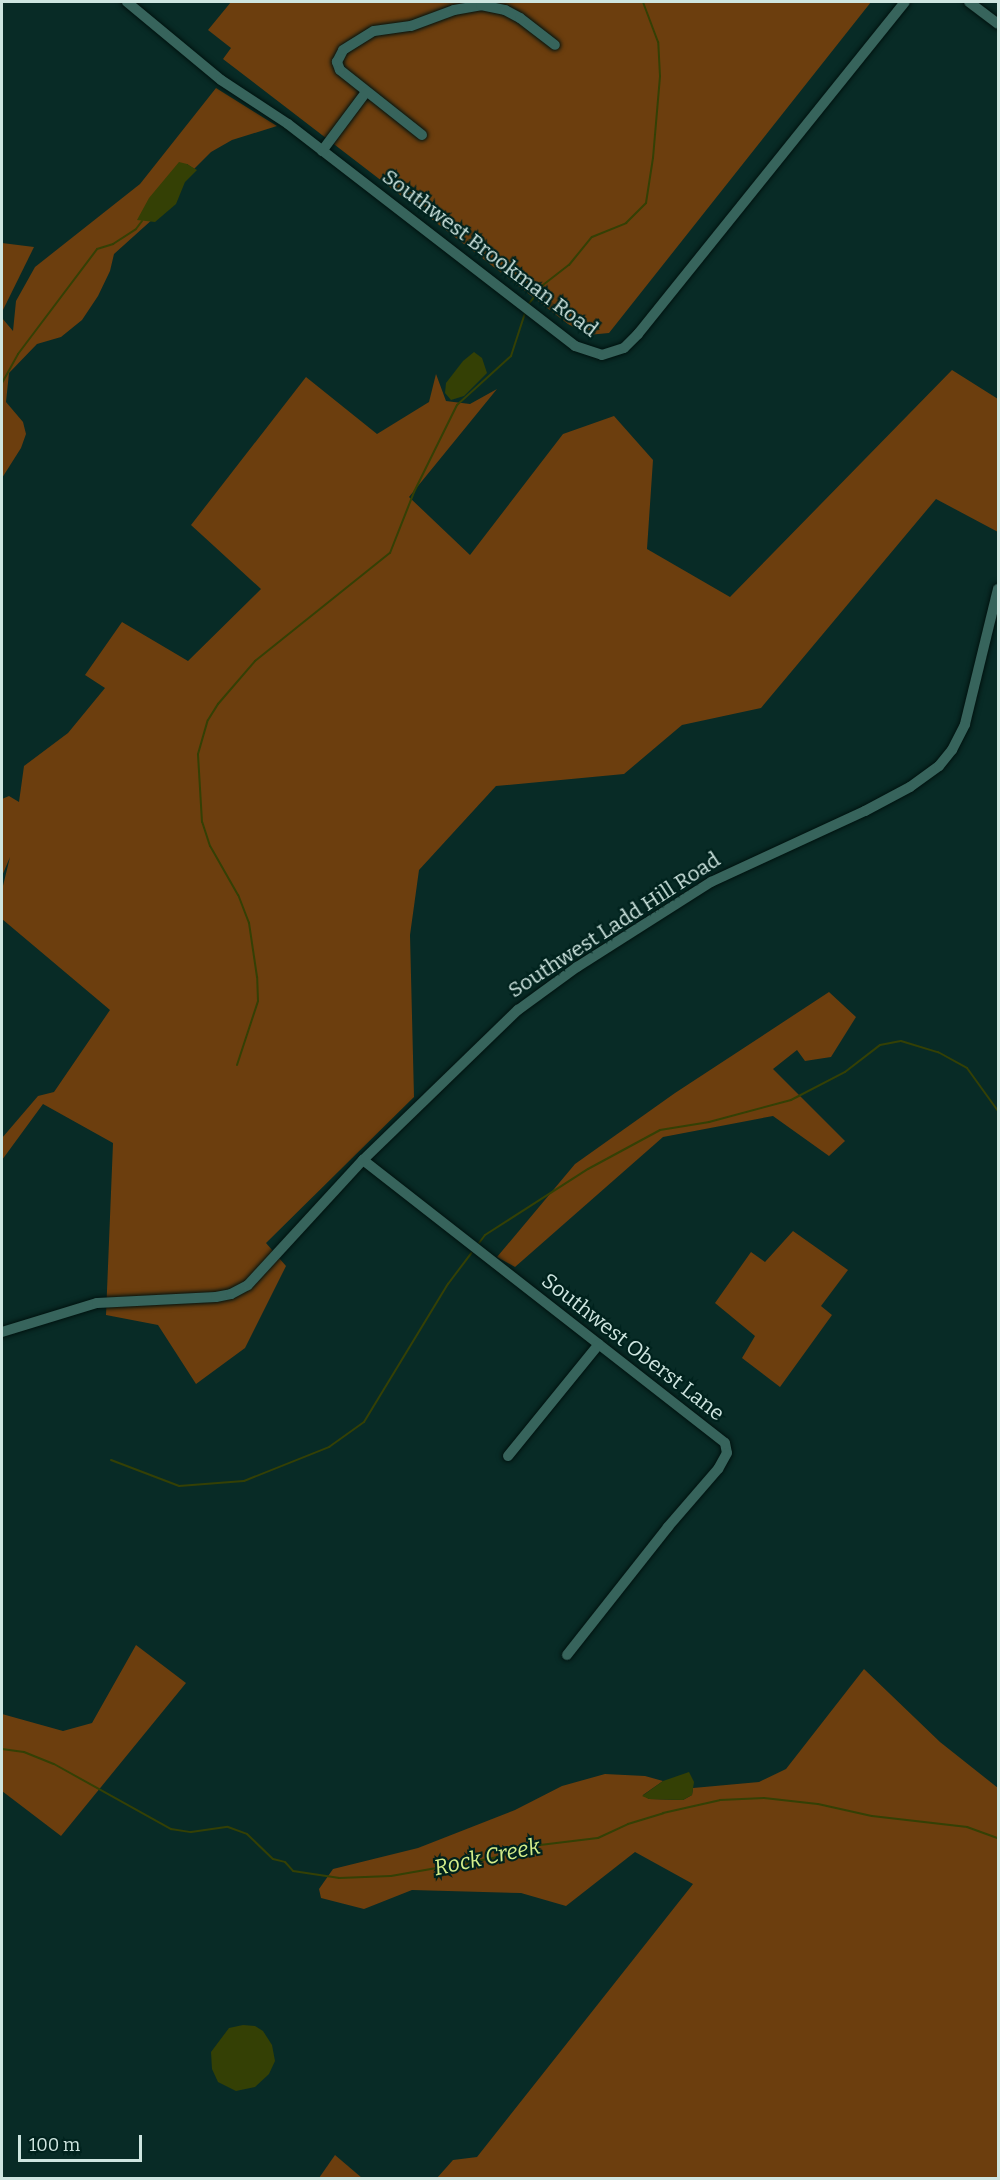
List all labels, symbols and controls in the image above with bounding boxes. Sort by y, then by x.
street label: Southwest Brookman Road [377,164,603,342]
street label: Southwest Ladd Hill Road [503,847,725,1003]
street label: Southwest Oberst Lane [537,1268,729,1426]
water label: Rock Creek [431,1833,543,1881]
scale bar [21,2123,146,2161]
text: 100 m [29,2134,80,2156]

